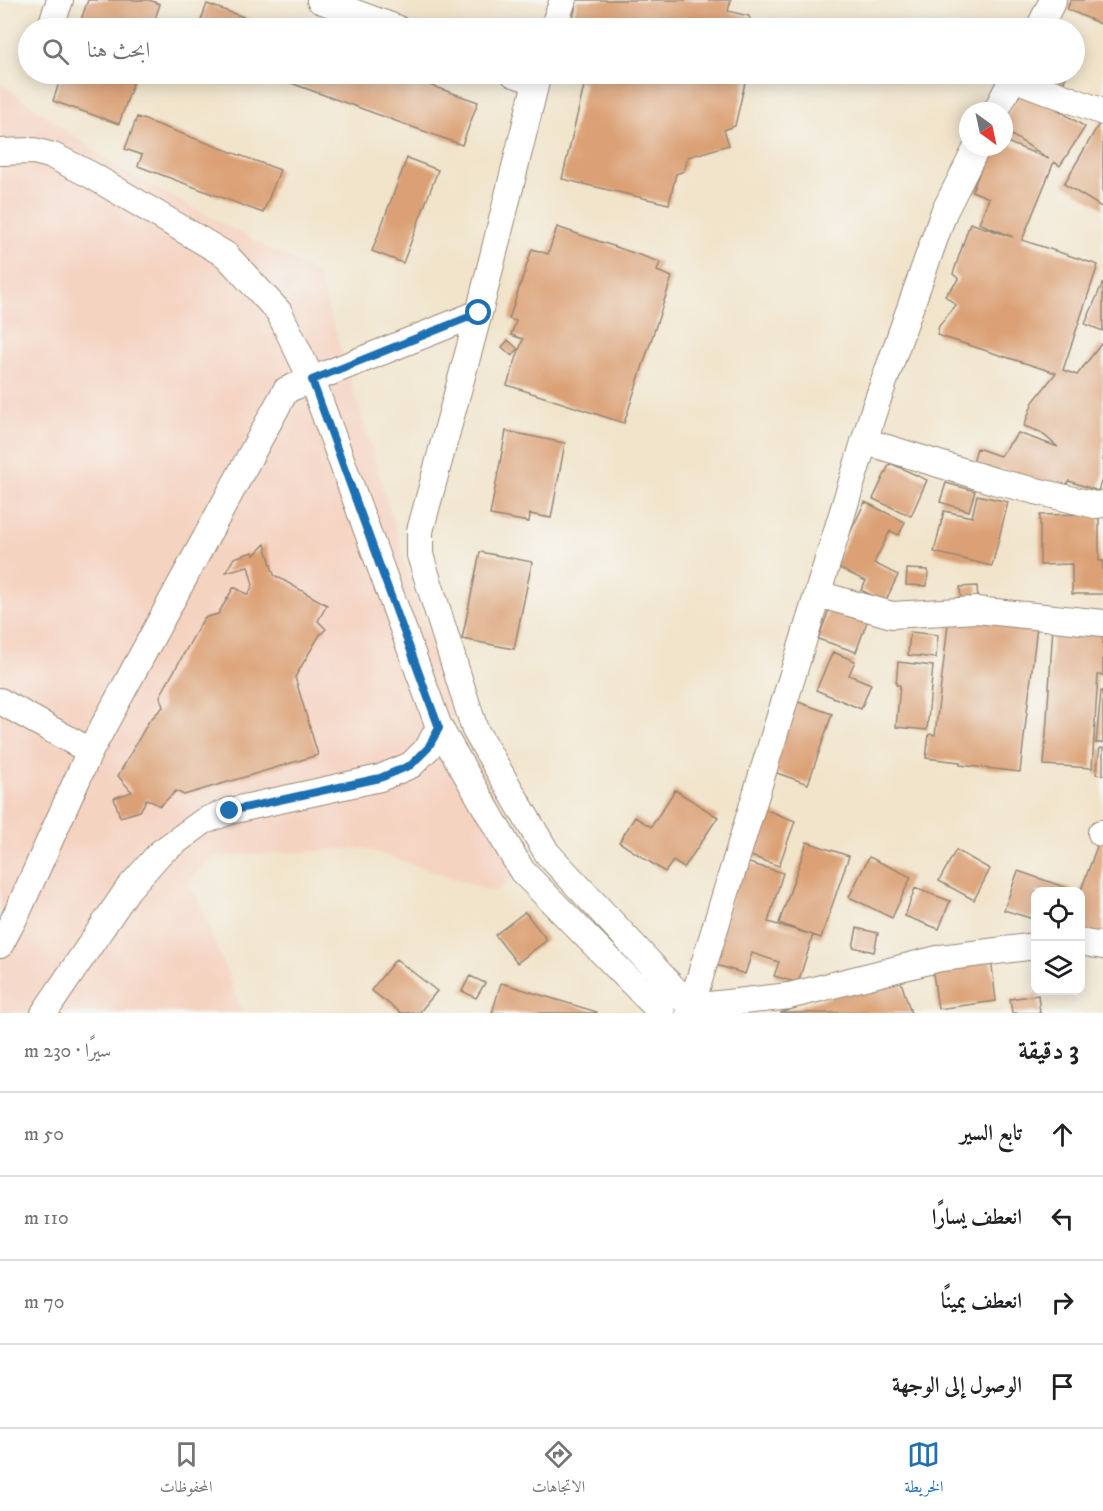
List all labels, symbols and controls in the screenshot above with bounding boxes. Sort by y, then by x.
search box [18,18,1085,84]
icon: search [39,35,72,68]
text: ابحث هنا [87,37,150,64]
north arrow [959,102,1013,156]
route start [465,299,491,325]
route end [216,797,242,823]
map controls [1031,887,1085,995]
button: locate [1031,887,1085,941]
button: layers [1031,941,1085,995]
text: 3 دقيقة [1018,1035,1079,1068]
text: سيرًا · 230 m [24,1039,111,1064]
icon: ahead [1046,1118,1079,1151]
text: تابع السير [960,1120,1022,1147]
text: 50 m [24,1122,64,1147]
icon: left [1046,1202,1079,1235]
text: انعطف يسارًا [932,1204,1022,1231]
text: 110 m [24,1206,69,1231]
icon: right [1046,1286,1079,1319]
text: انعطف يمينًا [941,1288,1022,1315]
text: 70 m [24,1290,65,1315]
icon: arrive [1046,1370,1079,1403]
text: الوصول إلى الوجهة [892,1372,1022,1399]
tab: المحفوظات [160,1438,212,1502]
tab: الاتجاهات [532,1438,585,1502]
tab: الخريطة [904,1438,943,1502]

